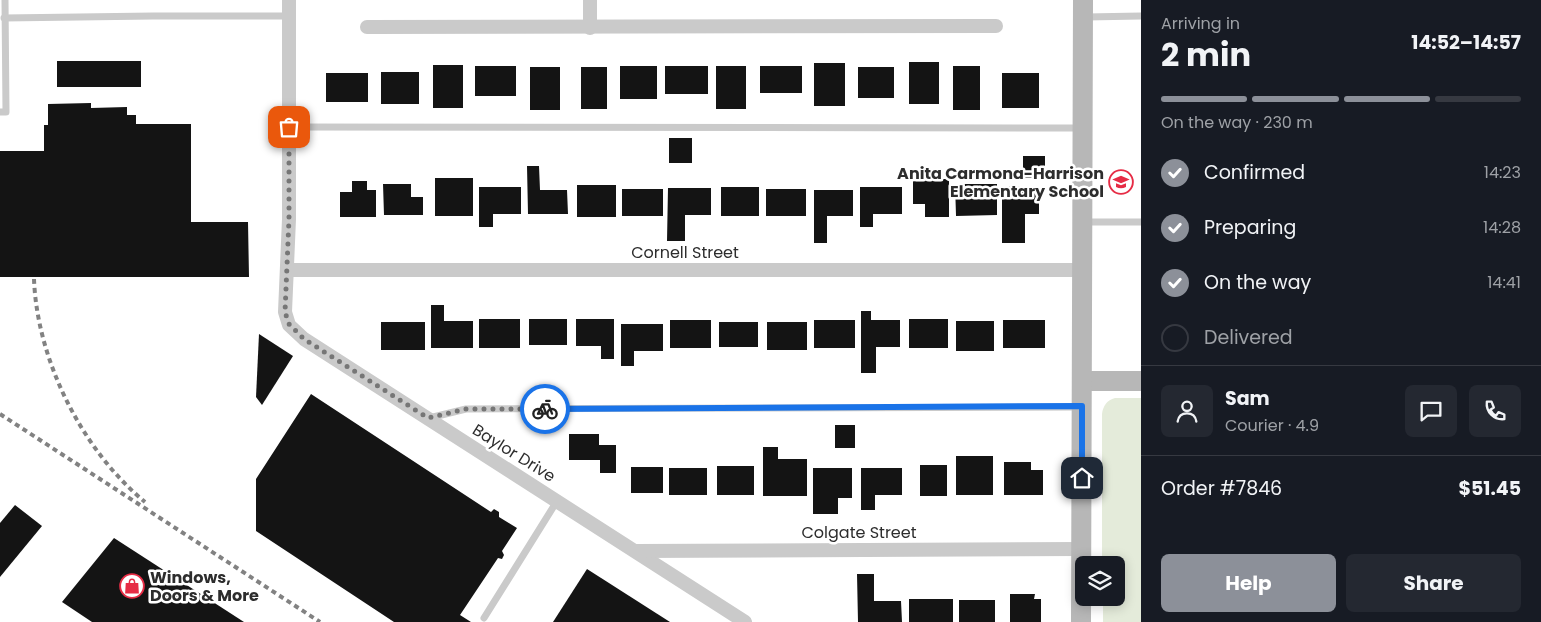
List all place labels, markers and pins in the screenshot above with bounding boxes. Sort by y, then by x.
pin [268,106,310,148]
place label: Anita Carmona-Harrison Elementary School [897,162,1104,203]
school or university icon: Anita Carmona-Harrison Elementary School [1108,169,1134,195]
pin [1061,457,1103,499]
place label: Windows, Doors & More [150,566,259,607]
shop icon: Windows, Doors & More [119,573,145,599]

